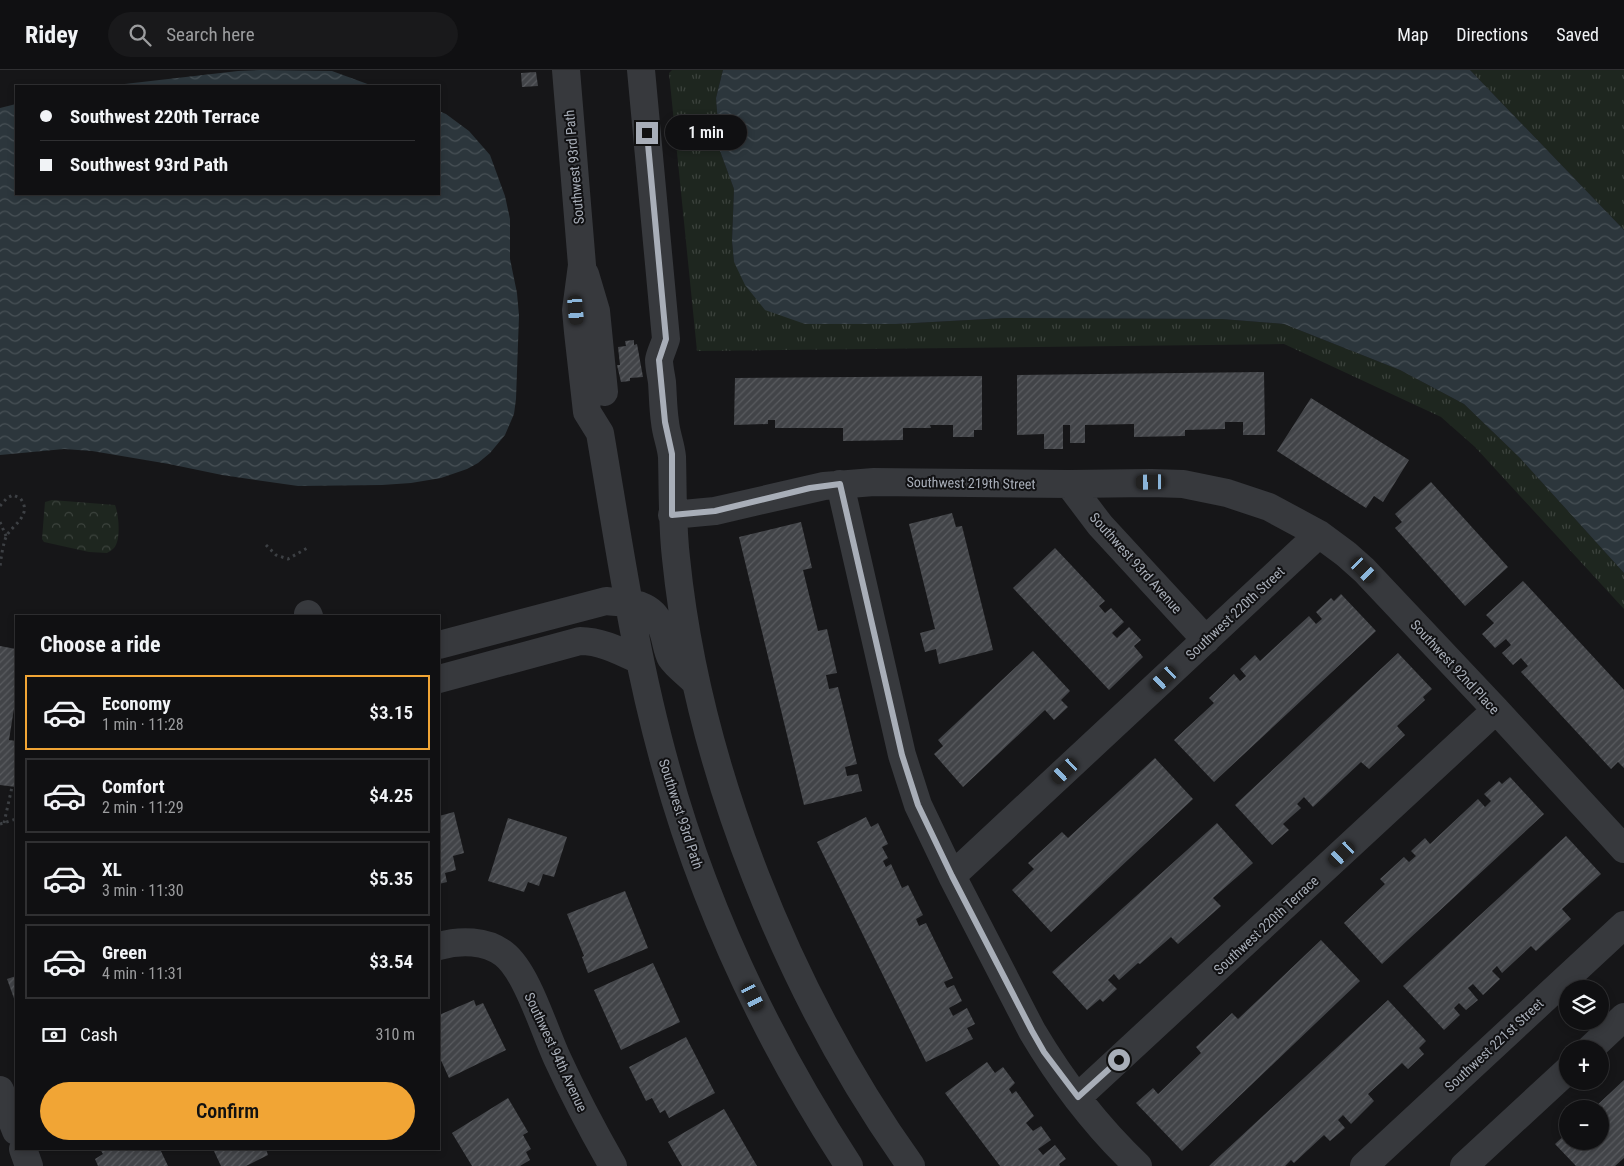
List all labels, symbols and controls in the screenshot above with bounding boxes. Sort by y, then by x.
search box [108,12,458,57]
text: Ridey [25,21,78,49]
icon: search [126,21,154,49]
text: Search here [166,23,255,46]
text: Map [1397,24,1428,45]
text: Directions [1456,24,1528,45]
text: Saved [1556,24,1599,45]
text: Southwest 220th Terrace [70,105,260,128]
street label: Southwest 93rd Path [561,109,587,225]
callout: 1 min [664,116,747,150]
route end [636,122,658,144]
text: 1 min [688,123,724,142]
text: Southwest 93rd Path [70,153,228,176]
car [567,294,584,326]
street label: Southwest 219th Street [906,474,1036,492]
car [1135,474,1166,490]
street label: Southwest 93rd Avenue [1087,509,1186,617]
car [1348,554,1379,586]
street label: Southwest 220th Street [1182,563,1288,663]
street label: Southwest 92nd Place [1407,617,1503,718]
text: Choose a ride [40,632,161,657]
car [1147,663,1180,695]
icon: car [42,690,87,735]
text: Economy [102,692,171,715]
text: $3.15 [369,701,413,724]
text: 1 min · 11:28 [102,715,184,734]
car [1048,755,1081,787]
street label: Southwest 93rd Path [656,757,706,871]
icon: car [42,773,87,818]
text: Comfort [102,775,165,798]
text: $4.25 [369,784,413,807]
text: 2 min · 11:29 [102,798,184,817]
car [1325,838,1358,870]
icon: car [42,856,87,901]
text: XL [102,858,122,881]
text: $5.35 [369,867,413,890]
street label: Southwest 220th Terrace [1210,872,1322,978]
text: 3 min · 11:30 [102,881,184,900]
icon: car [42,939,87,984]
text: Green [102,941,147,964]
text: $3.54 [369,950,413,973]
text: 4 min · 11:31 [102,964,184,983]
car [739,980,766,1014]
map controls [1559,980,1609,1150]
button: layers [1559,980,1609,1030]
street label: Southwest 94th Avenue [521,990,591,1115]
street label: Southwest 221st Street [1442,995,1546,1095]
icon: cash [40,1021,68,1049]
text: Cash [80,1023,118,1046]
text: 310 m [376,1025,415,1044]
button: + [1559,1040,1609,1090]
route start [1108,1049,1130,1071]
button: Confirm [40,1082,415,1140]
button: − [1559,1100,1609,1150]

